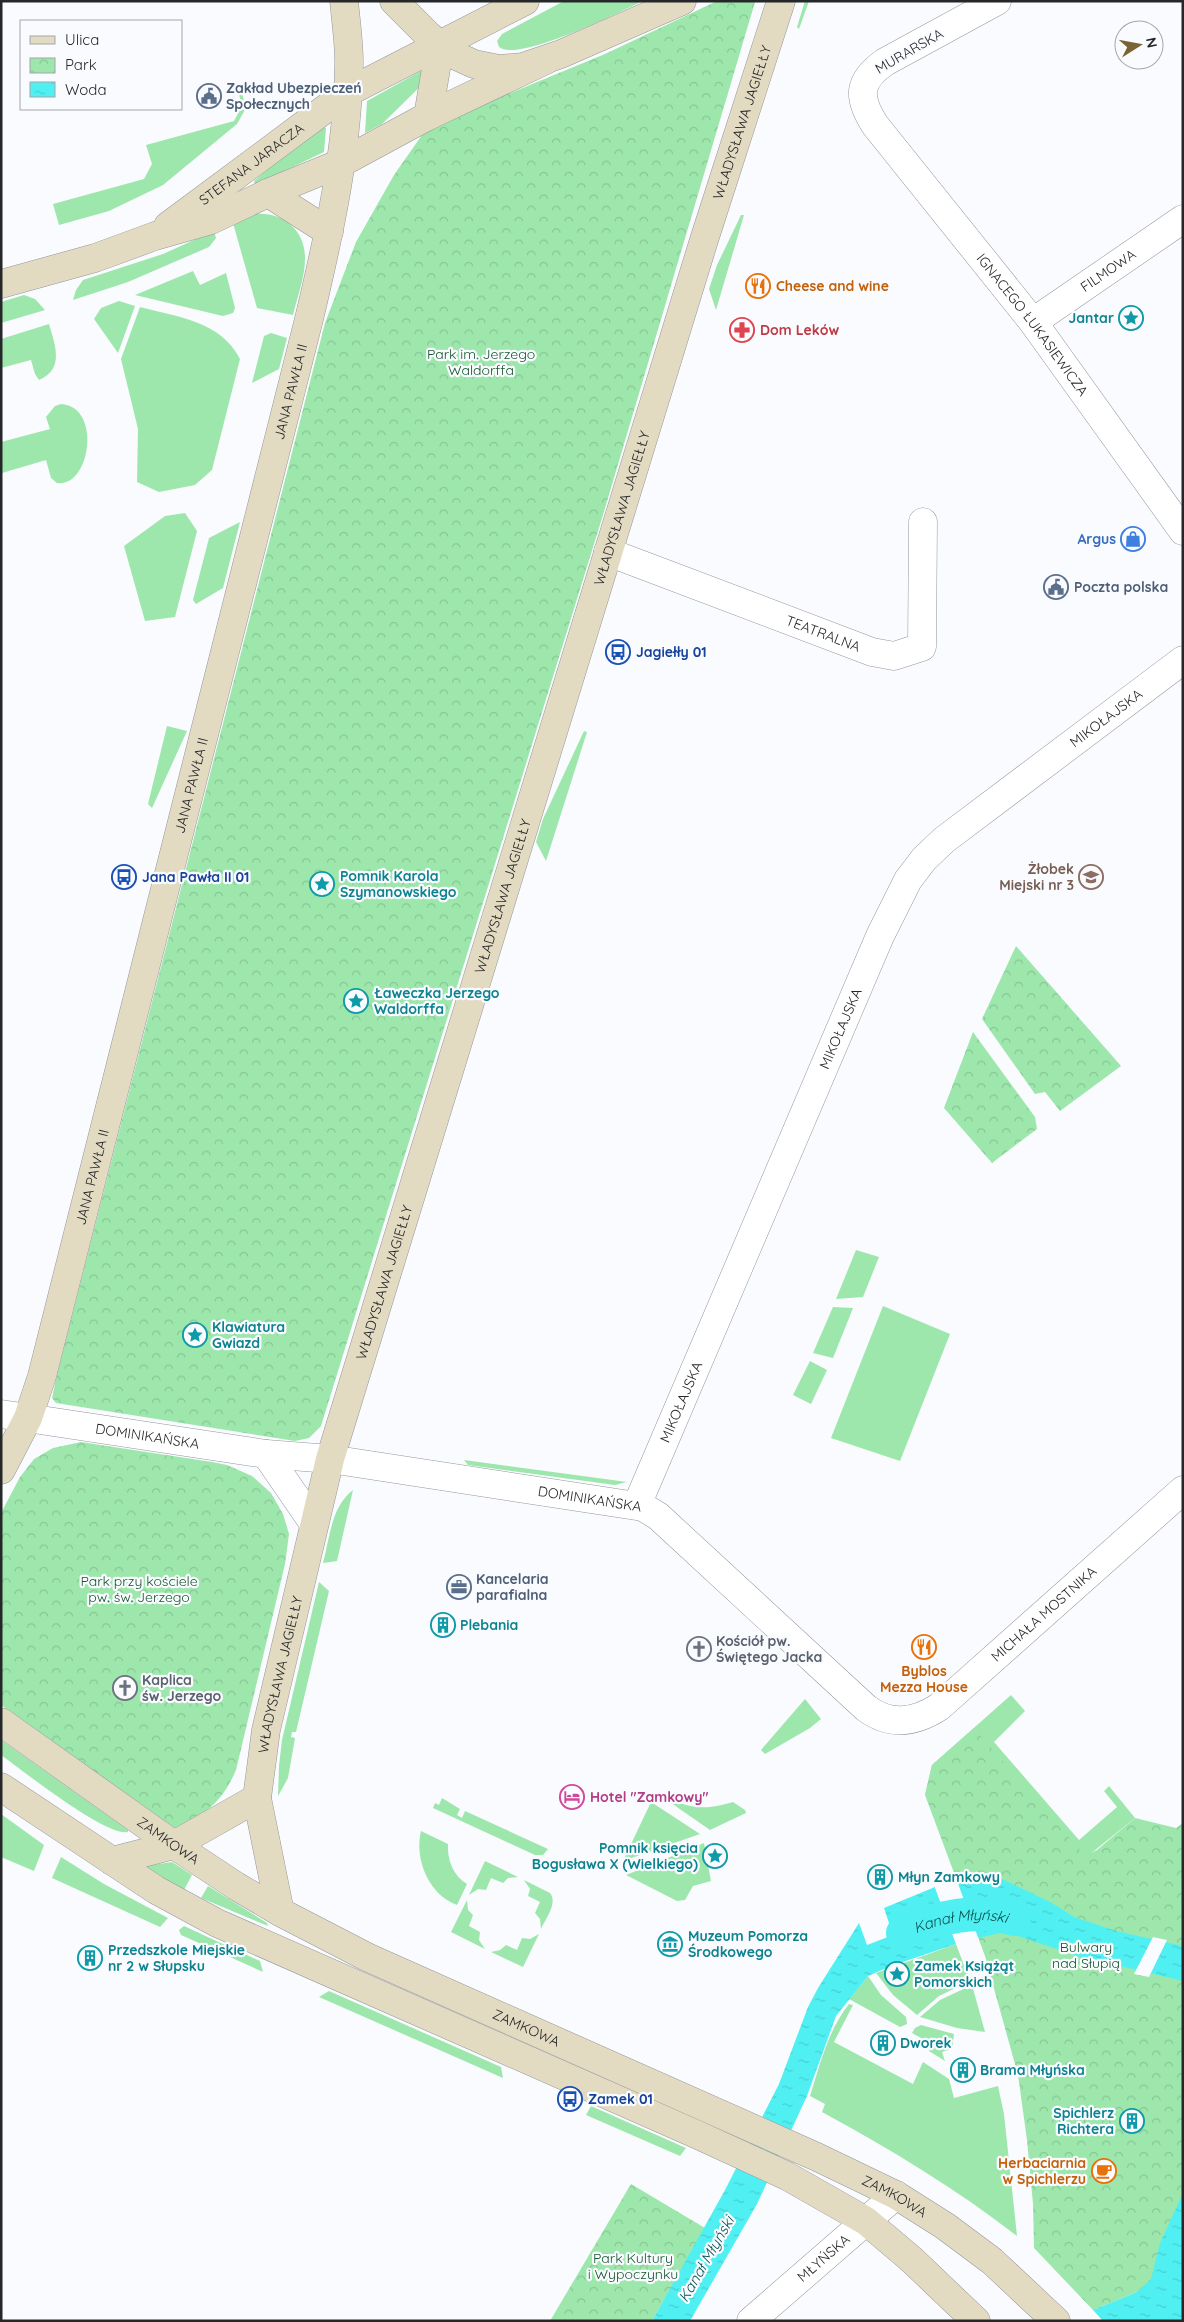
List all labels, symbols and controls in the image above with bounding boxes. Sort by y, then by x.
legend [20,20,182,110]
north arrow [1114,20,1164,70]
street label: MURARSKA [872,24,946,78]
text: Ulica [65,30,99,49]
text: N [1142,36,1162,49]
street label: WŁADYSŁAWA JAGIEŁŁY [709,43,775,202]
text: Park [65,55,97,74]
place label: Zakład Ubezpieczeń Społecznych [226,79,362,113]
text: Woda [65,80,107,99]
public building icon: Zakład Ubezpieczeń Społecznych [196,83,222,109]
street label: STEFANA JARACZA [195,119,308,209]
street label: FILMOWA [1077,245,1139,296]
street label: IGNACEGO ŁUKASIEWICZA [973,250,1092,399]
restaurant icon: Cheese and wine [745,273,771,299]
place label: Cheese and wine [776,277,889,295]
place icon: Jantar [1118,305,1144,331]
place label: Jantar [1069,309,1114,327]
pharmacy icon: Dom Leków [729,317,755,343]
place label: Dom Leków [760,321,840,339]
street label: JANA PAWŁA II [270,342,311,442]
park label: Park im. Jerzego Waldorffa [427,345,535,379]
street label: WŁADYSŁAWA JAGIEŁŁY [590,428,654,588]
shop icon: Argus [1120,526,1146,552]
place label: Argus [1077,530,1116,548]
public building icon: Poczta polska [1043,574,1069,600]
place label: Poczta polska [1074,578,1168,596]
street label: TEATRALNA [783,611,863,656]
bus stop icon: Jagiełły 01 [605,639,631,665]
place label: Jagiełły 01 [636,643,707,661]
street label: MIKOŁAJSKA [1066,685,1146,751]
street label: JANA PAWŁA II [170,736,212,835]
street label: WŁADYSŁAWA JAGIEŁŁY [470,817,535,976]
place label: Żłobek Miejski nr 3 [999,860,1074,894]
bus stop icon: Jana Pawła II 01 [111,864,137,890]
school or university icon: Żłobek Miejski nr 3 [1078,864,1104,890]
place label: Pomnik Karola Szymanowskiego [340,867,457,901]
place label: Jana Pawła II 01 [142,868,250,886]
place icon: Pomnik Karola Szymanowskiego [309,871,335,897]
place label: Ławeczka Jerzego Waldorffa [374,984,500,1018]
street label: MIKOŁAJSKA [815,985,866,1072]
place icon: Ławeczka Jerzego Waldorffa [343,988,369,1014]
street label: JANA PAWŁA II [72,1127,113,1227]
street label: WŁADYSŁAWA JAGIEŁŁY [352,1203,416,1362]
place label: Klawiatura Gwiazd [212,1318,285,1352]
place icon: Klawiatura Gwiazd [182,1322,208,1348]
street label: MIKOŁAJSKA [656,1359,706,1445]
street label: DOMINIKAŃSKA [94,1419,200,1453]
street label: DOMINIKAŃSKA [537,1482,643,1516]
street label: MICHAŁA MOSTNIKA [987,1562,1100,1666]
place label: Kancelaria parafialna [476,1570,549,1604]
park label: Park przy kościele pw. św. Jerzego [80,1572,198,1606]
office icon: Kancelaria parafialna [446,1574,472,1600]
street label: WŁADYSŁAWA JAGIEŁŁY [254,1594,306,1754]
building icon: Plebania [430,1612,456,1638]
place label: Plebania [460,1616,518,1634]
place label: Kościół pw. Świętego Jacka [716,1632,822,1666]
restaurant icon: Byblos Mezza House [911,1634,937,1660]
church icon: Kościół pw. Świętego Jacka [686,1636,712,1662]
place label: Byblos Mezza House [880,1662,968,1696]
place label: Kaplica św. Jerzego [142,1671,221,1705]
church icon: Kaplica św. Jerzego [112,1675,138,1701]
hotel icon: Hotel "Zamkowy" [559,1784,585,1810]
place label: Hotel "Zamkowy" [590,1788,709,1806]
street label: ZAMKOWA [134,1813,203,1868]
place label: Pomnik księcia Bogusława X (Wielkiego) [532,1839,698,1873]
place icon: Pomnik księcia Bogusława X (Wielkiego) [702,1843,728,1869]
building icon: Młyn Zamkowy [867,1864,893,1890]
place label: Młyn Zamkowy [898,1868,1000,1886]
water label: Kanał Młyński [910,1905,1012,1937]
place label: Muzeum Pomorza Środkowego [688,1927,808,1961]
museum icon: Muzeum Pomorza Środkowego [657,1931,683,1957]
park label: Bulwary nad Słupią [1052,1938,1120,1972]
place label: Przedszkole Miejskie nr 2 w Słupsku [108,1941,245,1975]
building icon: Przedszkole Miejskie nr 2 w Słupsku [77,1945,103,1971]
place label: Zamek Książąt Pomorskich [914,1957,1014,1991]
place icon: Zamek Książąt Pomorskich [884,1961,910,1987]
street label: ZAMKOWA [490,2005,563,2051]
building icon: Dworek [870,2030,896,2056]
place label: Dworek [900,2034,952,2052]
building icon: Brama Młyńska [950,2057,976,2083]
place label: Brama Młyńska [980,2061,1085,2079]
bus stop icon: Zamek 01 [557,2086,583,2112]
place label: Zamek 01 [588,2090,653,2108]
place label: Spichlerz Richtera [1053,2104,1114,2138]
building icon: Spichlerz Richtera [1119,2108,1145,2134]
place label: Herbaciarnia w Spichlerzu [998,2154,1086,2188]
cafe icon: Herbaciarnia w Spichlerzu [1091,2158,1117,2184]
street label: ZAMKOWA [859,2171,930,2221]
water label: Kanał Młyński [674,2211,739,2305]
street label: MŁYŃSKA [793,2230,854,2286]
park label: Park Kultury i Wypoczynku [588,2249,678,2283]

